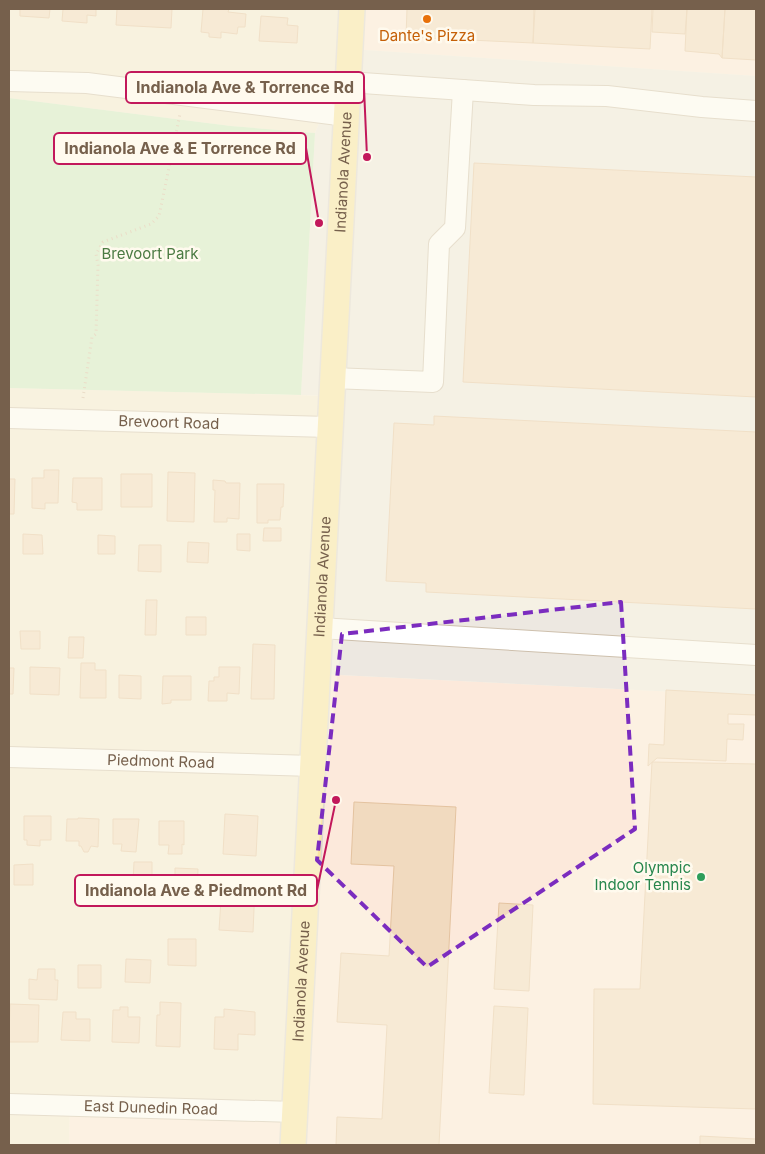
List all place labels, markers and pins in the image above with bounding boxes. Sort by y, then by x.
marker: Dante's Pizza [421,13,433,25]
place label: Dante's Pizza [379,26,475,45]
callout: Indianola Ave & Torrence Rd [126,72,364,103]
callout: Indianola Ave & E Torrence Rd [54,133,306,164]
place label: Olympic Indoor Tennis [595,858,691,894]
marker: Olympic Indoor Tennis [695,871,707,883]
callout: Indianola Ave & Piedmont Rd [75,875,317,906]

